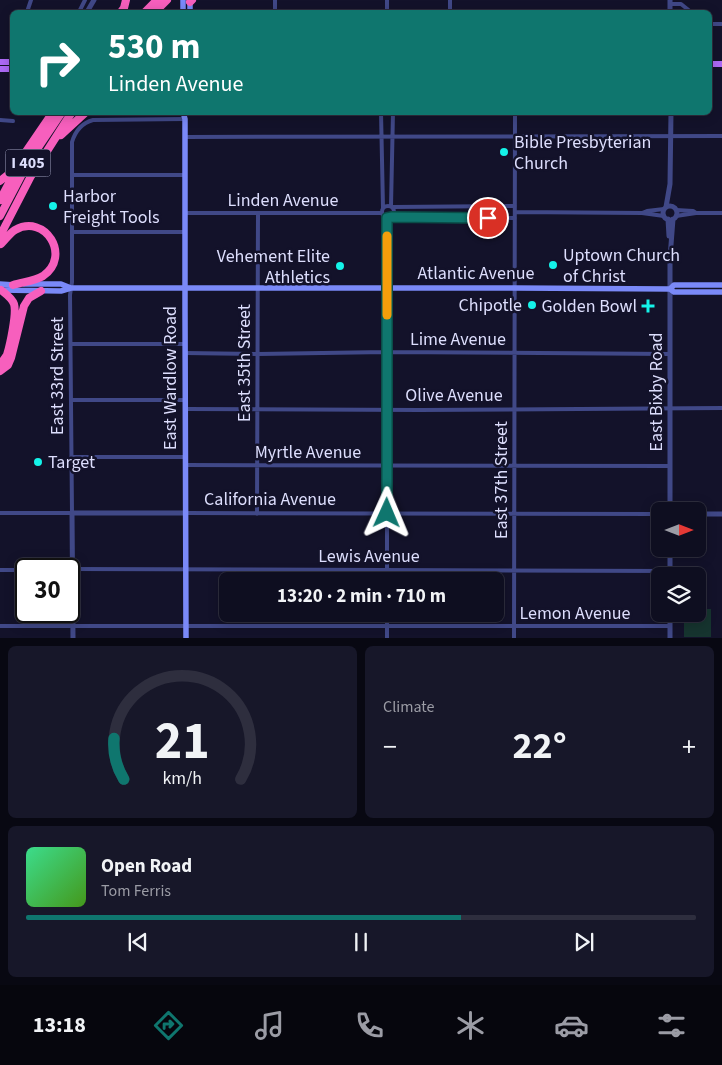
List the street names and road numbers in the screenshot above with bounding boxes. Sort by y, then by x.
road number: I 405 [5,150,50,177]
street label: Linden Avenue [228,188,338,213]
street label: Atlantic Avenue [418,261,535,286]
street label: East 35th Street [232,304,257,422]
street label: East Wardlow Road [158,306,183,450]
street label: East 33rd Street [45,317,70,435]
street label: Lime Avenue [410,327,506,352]
street label: East Bixby Road [644,333,669,452]
street label: Olive Avenue [405,383,503,408]
street label: East 37th Street [489,421,514,539]
street label: Myrtle Avenue [255,440,361,465]
street label: California Avenue [204,487,336,512]
street label: Lewis Avenue [318,544,420,569]
street label: Lemon Avenue [519,601,631,626]

